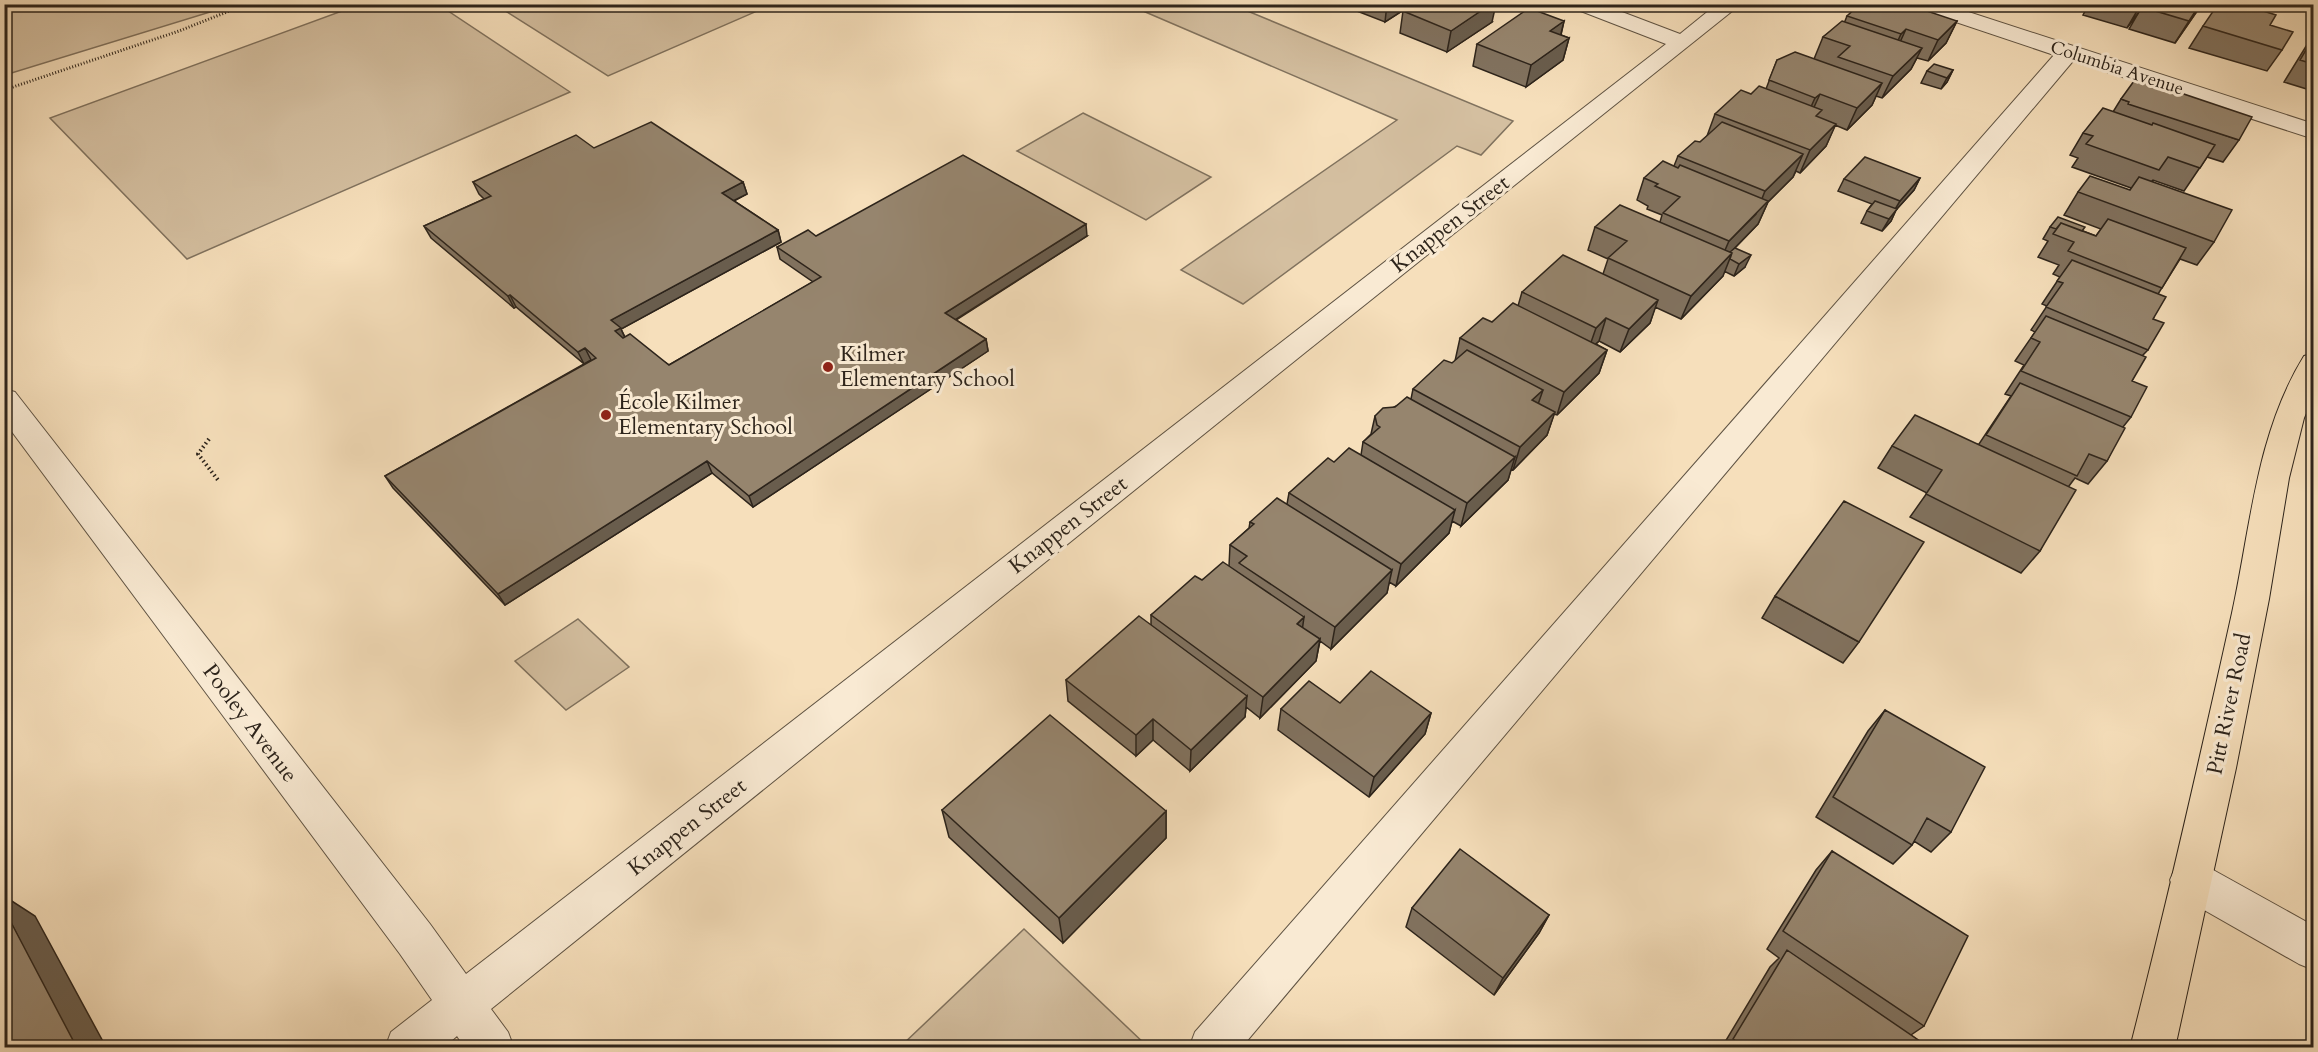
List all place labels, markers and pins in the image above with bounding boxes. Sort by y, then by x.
place label: Kilmer Elementary School [840,339,1015,394]
marker: Kilmer Elementary School [821,360,835,374]
place label: École Kilmer Elementary School [618,387,793,442]
marker: École Kilmer Elementary School [599,408,613,422]

